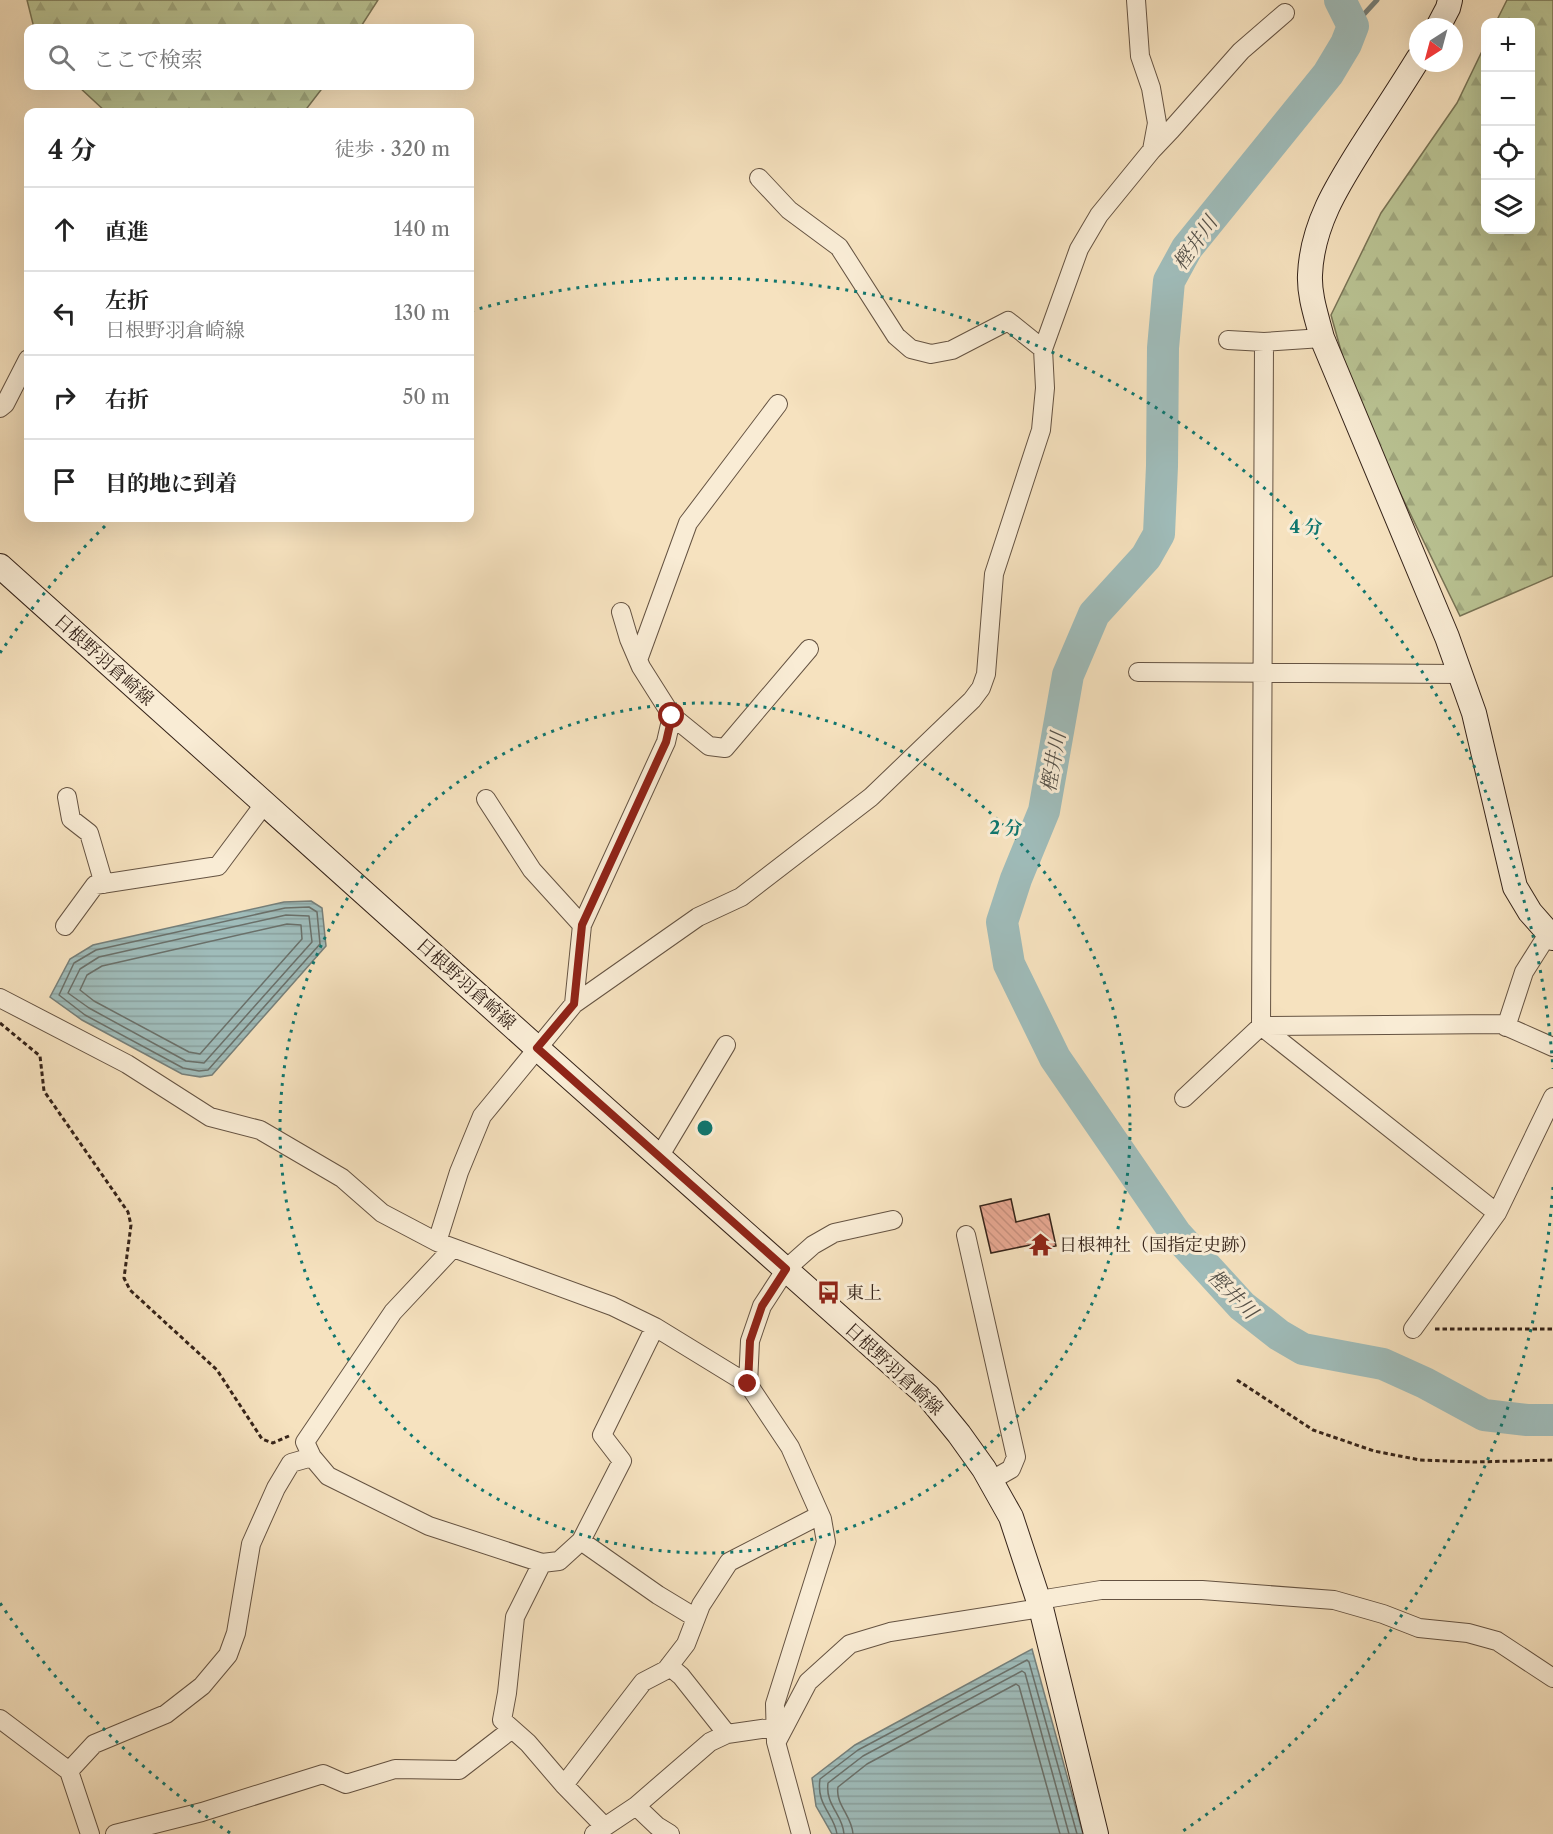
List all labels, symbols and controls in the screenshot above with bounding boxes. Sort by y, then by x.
north arrow [1409,18,1463,72]
map controls [1481,18,1535,234]
button: + [1481,18,1535,72]
search box [24,24,474,90]
icon: search [45,41,78,74]
text: ここで検索 [93,46,203,73]
button: − [1481,72,1535,126]
button: locate [1481,126,1535,180]
text: 4 分 [48,134,96,166]
text: 徒歩 · 320 m [335,137,450,161]
button: layers [1481,180,1535,234]
water label: 樫井川 [1168,210,1223,274]
icon: ahead [48,213,81,246]
text: 140 m [393,217,450,241]
text: 直進 [105,218,149,245]
text: 左折 [105,287,149,314]
icon: left [48,297,81,330]
text: 130 m [394,301,450,325]
text: 日根野羽倉崎線 [105,318,245,342]
icon: right [48,381,81,414]
text: 50 m [403,385,450,409]
text: 右折 [105,386,149,413]
icon: arrive [48,465,81,498]
text: 目的地に到着 [105,470,237,497]
text: 4 分 [1289,516,1323,538]
street label: 日根野羽倉崎線 [50,610,158,710]
route start [658,702,684,728]
water label: 樫井川 [1036,728,1070,794]
text: 2 分 [989,817,1023,839]
street label: 日根野羽倉崎線 [412,934,520,1034]
centre of rings [695,1118,715,1138]
temple icon: 日根神社（国指定史跡） [1028,1232,1054,1258]
place label: 日根神社（国指定史跡） [1059,1234,1257,1256]
water label: 樫井川 [1203,1264,1264,1325]
bus stop icon: 東上 [815,1280,841,1306]
place label: 東上 [846,1282,882,1304]
street label: 日根野羽倉崎線 [840,1318,948,1420]
route end [734,1370,760,1396]

